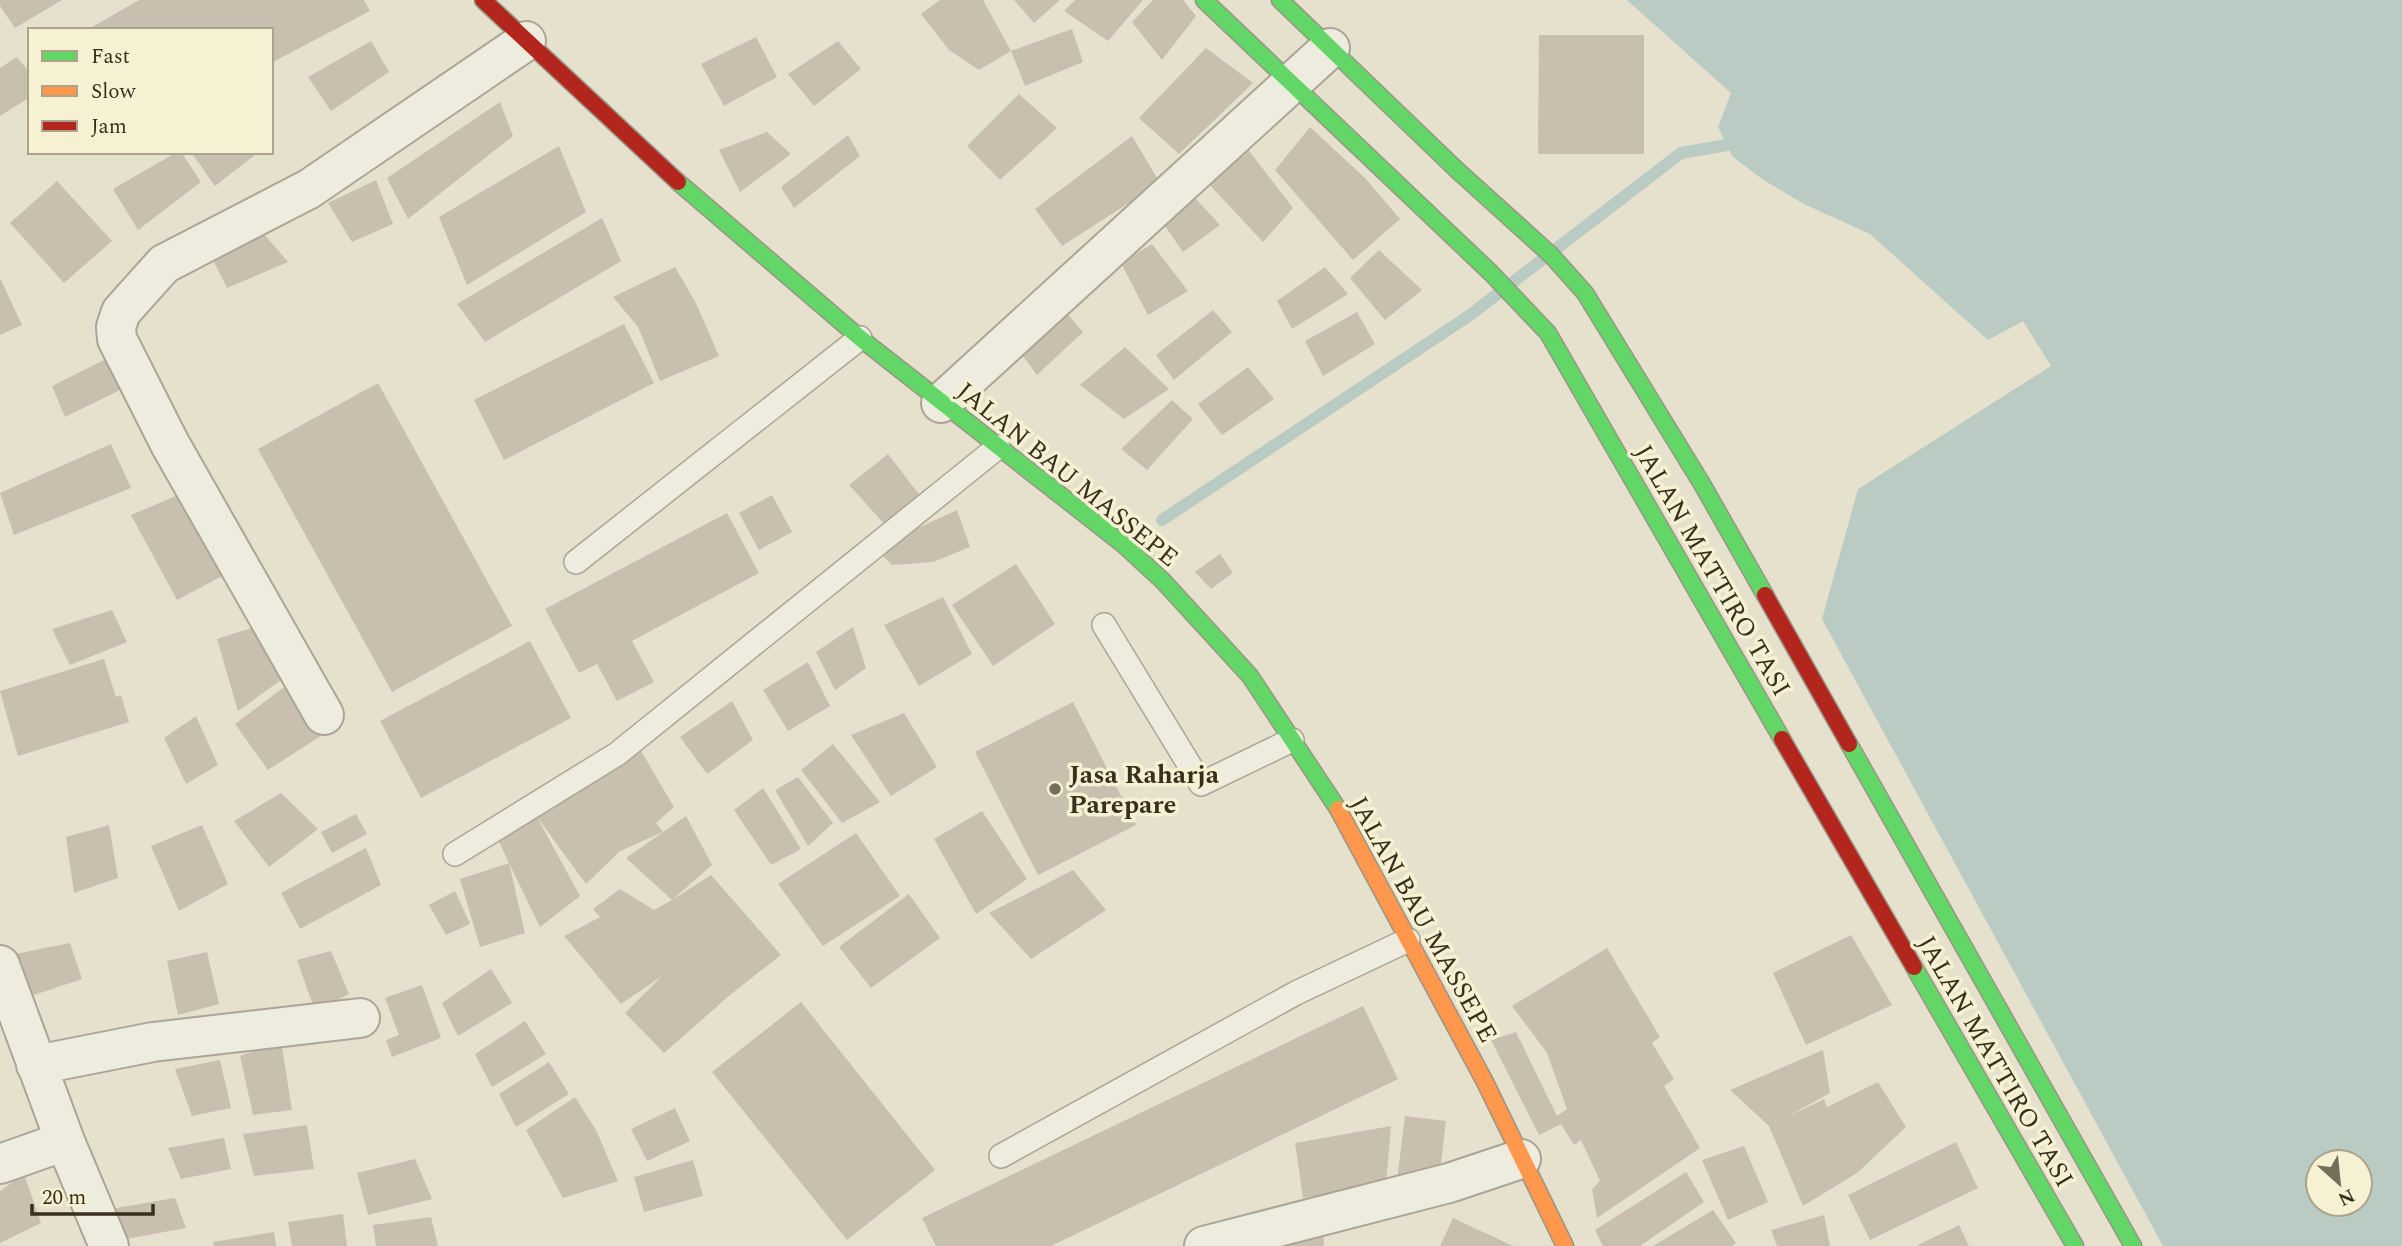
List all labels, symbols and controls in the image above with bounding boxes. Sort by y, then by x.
legend [28,28,273,154]
text: Fast [91,41,130,73]
text: Slow [91,76,137,108]
text: Jam [91,111,127,143]
street label: JALAN BAU MASSEPE [947,372,1187,577]
street label: JALAN MATTIRO TASI [1624,437,1801,704]
place label: Jasa Raharja Parepare [1069,755,1220,825]
marker: Jasa Raharja Parepare [1047,781,1063,797]
street label: JALAN BAU MASSEPE [1339,789,1508,1050]
street label: JALAN MATTIRO TASI [1907,928,2084,1195]
north arrow [2304,1148,2374,1218]
scale bar [32,1172,152,1216]
text: N [2333,1180,2360,1213]
text: 20 m [42,1182,86,1214]

